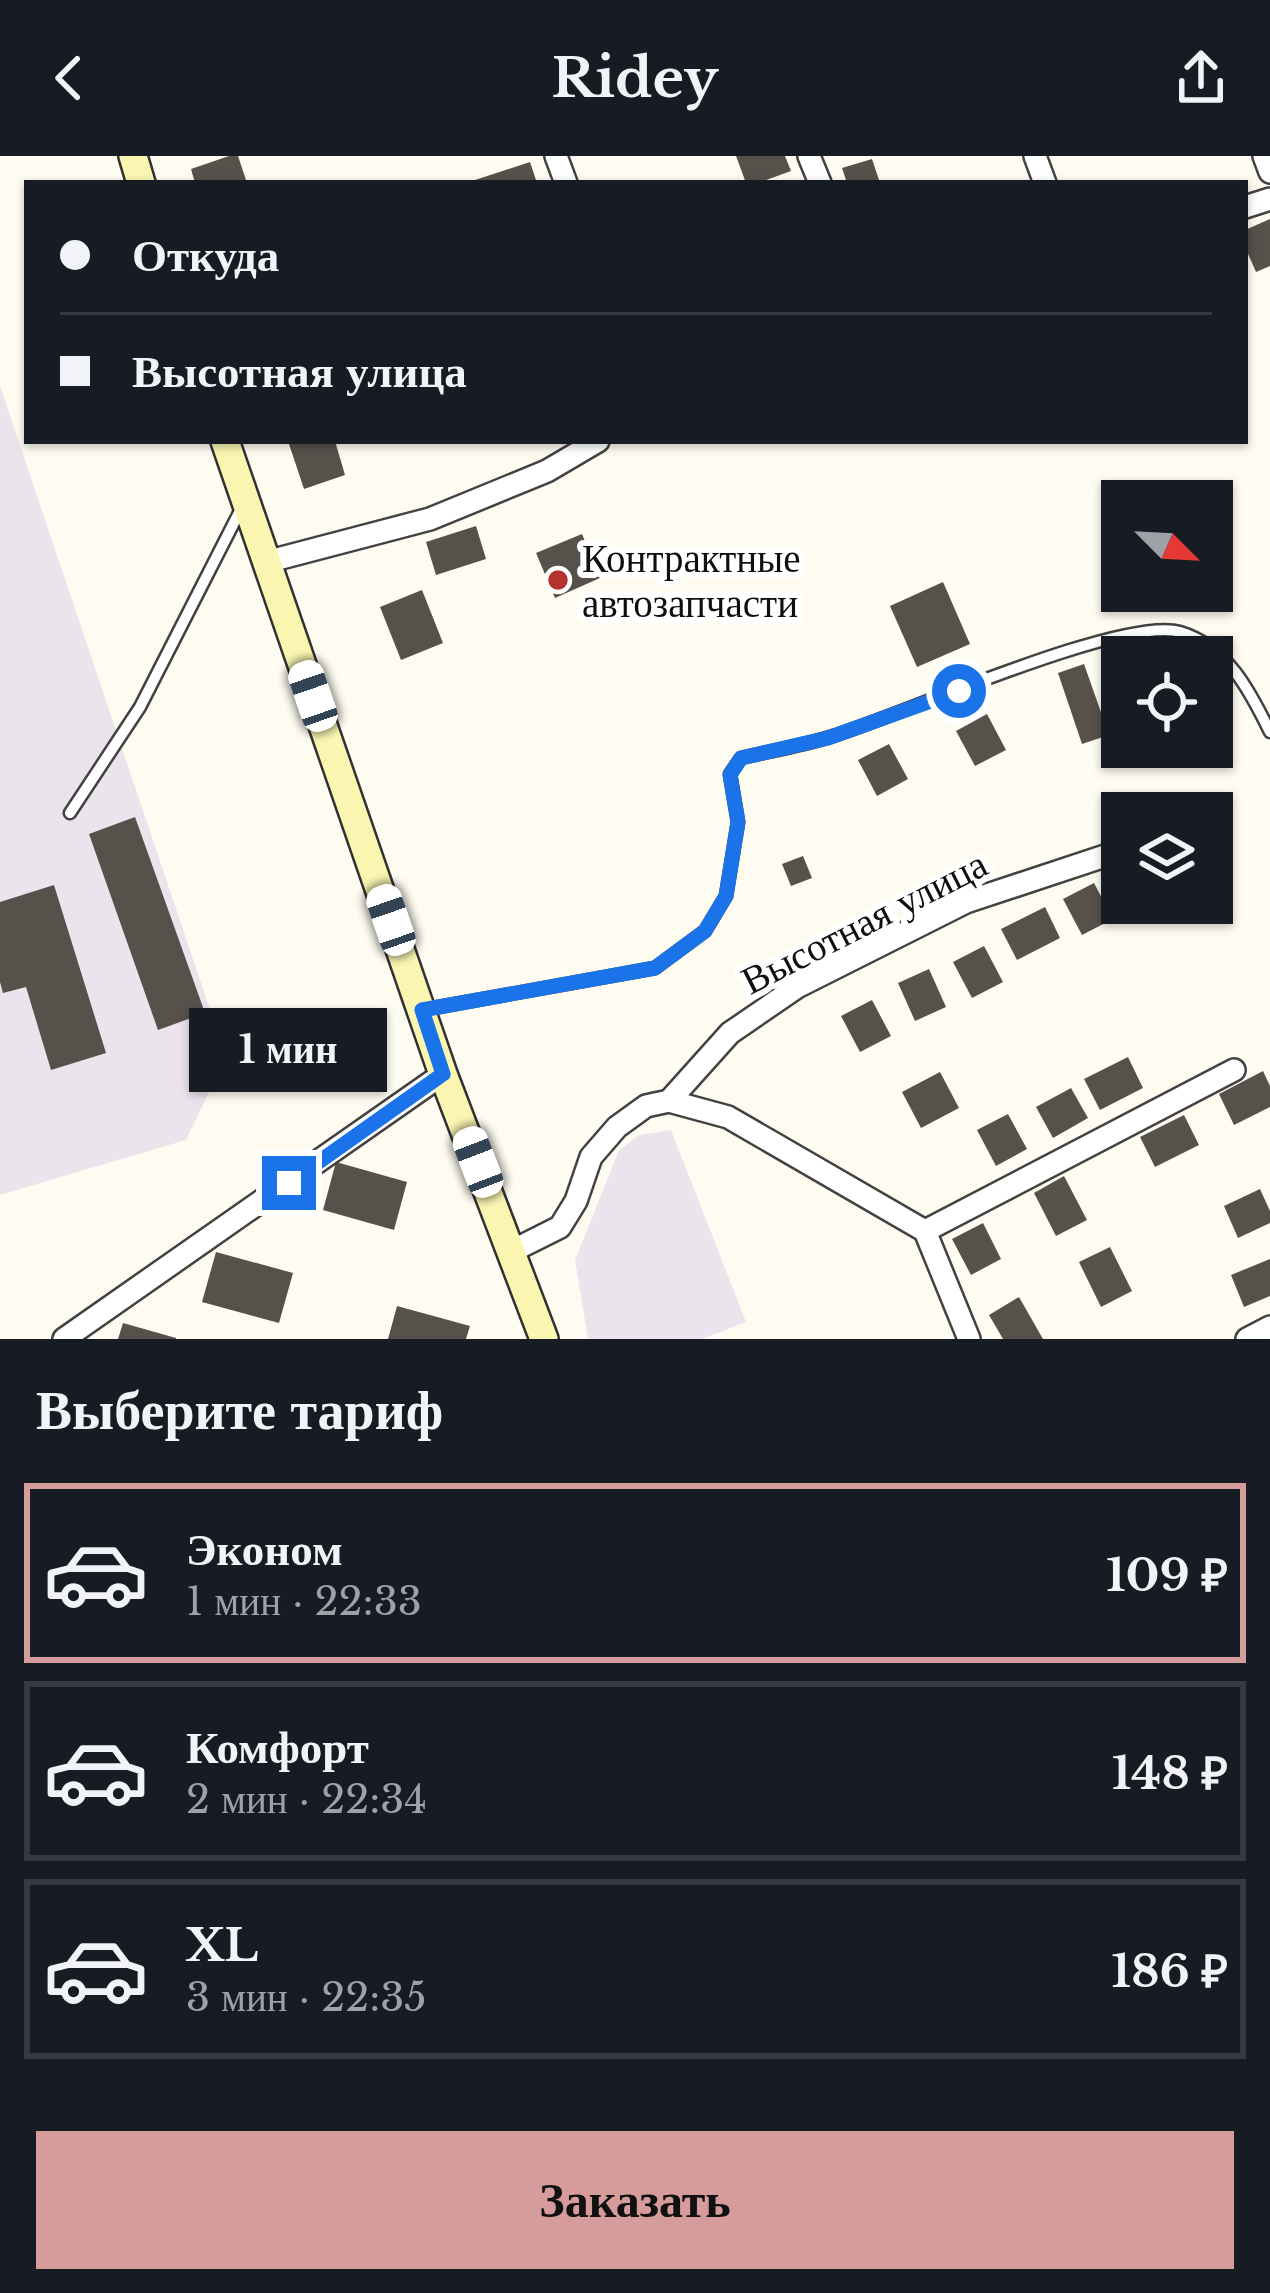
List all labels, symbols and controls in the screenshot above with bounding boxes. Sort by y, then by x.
icon: back [36,45,102,111]
text: Ridey [552,45,718,112]
icon: share [1168,45,1234,111]
text: Откуда [132,227,279,283]
text: Высотная улица [132,343,467,399]
north arrow [1101,480,1233,612]
map controls [1101,480,1233,924]
place label: Контрактные автозапчасти [582,534,801,628]
marker: Контрактные автозапчасти [545,567,571,593]
button: locate [1101,636,1233,768]
car [284,656,342,736]
route start [932,664,986,718]
button: layers [1101,792,1233,924]
street label: Высотная улица [733,839,995,1005]
car [362,880,420,960]
callout: 1 мин [190,1009,388,1093]
text: 1 мин [239,1025,337,1074]
car [448,1122,508,1202]
route end [262,1156,316,1210]
text: Выберите тариф [36,1377,443,1444]
icon: car [42,1519,150,1627]
text: Эконом [186,1521,343,1577]
text: 109 ₽ [1106,1547,1228,1603]
text: 1 мин · 22:33 [186,1577,422,1626]
icon: car [42,1717,150,1825]
text: Комфорт [186,1719,369,1775]
text: 148 ₽ [1112,1745,1228,1801]
text: 2 мин · 22:34 [186,1775,427,1824]
icon: car [42,1915,150,2023]
text: XL [186,1917,258,1973]
text: 186 ₽ [1111,1943,1228,1999]
text: 3 мин · 22:35 [186,1973,426,2022]
button: Заказать [36,2131,1234,2269]

